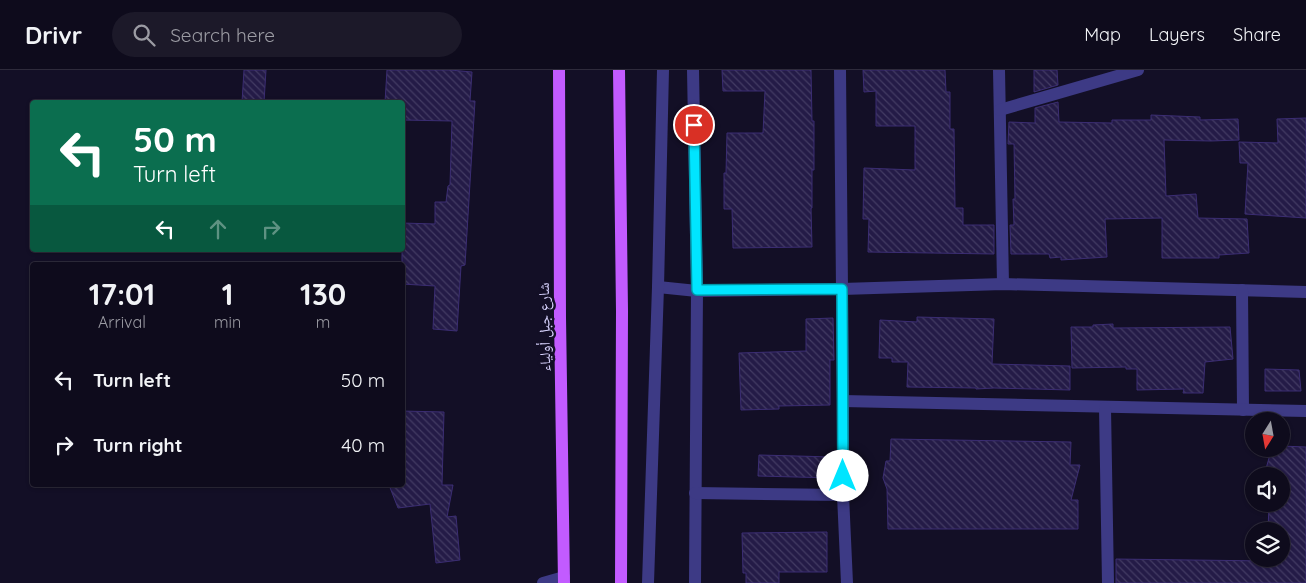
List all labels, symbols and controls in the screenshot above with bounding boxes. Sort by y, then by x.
search box [112,12,462,57]
text: Drivr [25,20,82,50]
icon: search [130,21,158,49]
text: Search here [170,23,275,47]
text: Map [1084,23,1121,46]
text: Layers [1149,23,1205,46]
text: Share [1233,23,1281,46]
pin [673,104,715,146]
icon: arrive [680,111,708,139]
text: 50 m [133,117,217,161]
icon: left [50,120,115,185]
text: Turn left [133,160,216,188]
icon: left [151,215,179,243]
icon: ahead [204,215,232,243]
icon: right [257,215,285,243]
text: 17:01 [89,275,155,313]
text: 1 [222,275,233,313]
text: 130 [300,275,346,313]
street label: شارع جبل أولياء [534,282,555,372]
text: Arrival [98,312,146,332]
text: min [214,312,241,332]
text: m [316,312,330,332]
icon: left [50,366,78,394]
text: Turn left [93,368,171,392]
text: 50 m [341,368,385,392]
north arrow [1245,412,1290,458]
map controls [1245,412,1290,567]
icon: right [50,431,78,459]
text: Turn right [93,433,182,457]
text: 40 m [341,433,385,457]
position arrow [816,449,868,501]
button: sound [1245,467,1290,512]
button: layers [1245,522,1290,567]

